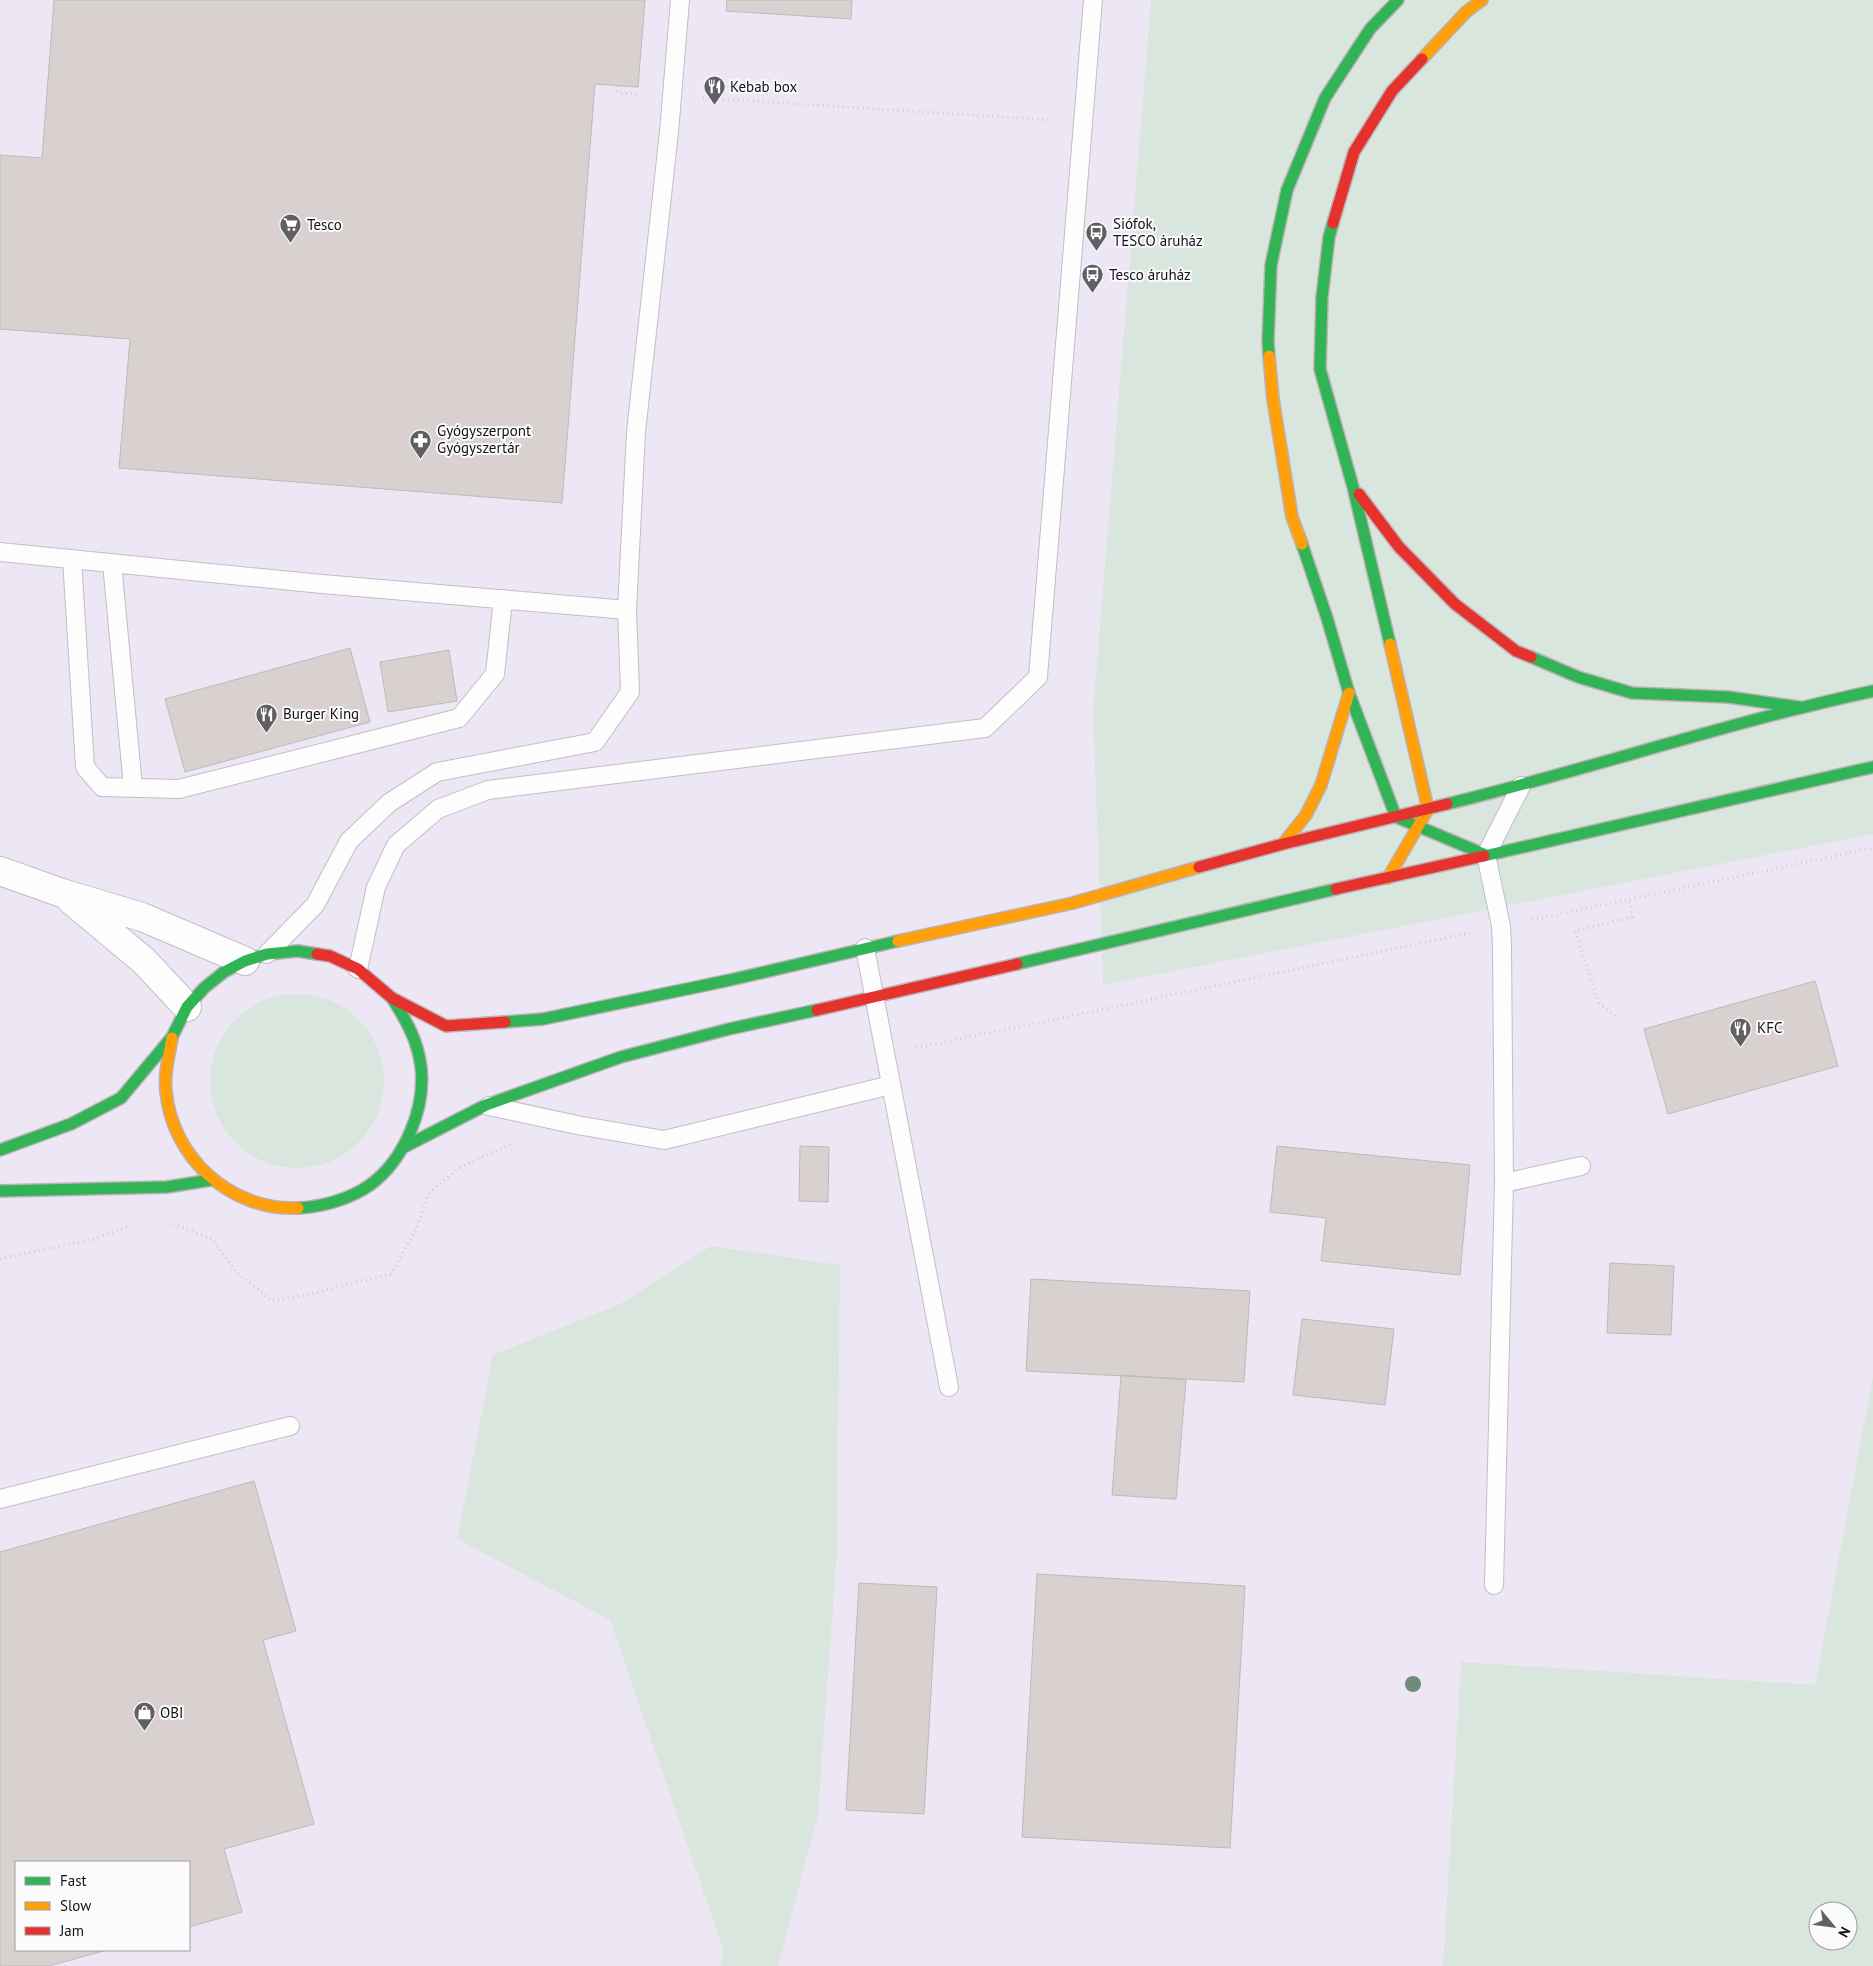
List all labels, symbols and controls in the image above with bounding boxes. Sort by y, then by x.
restaurant icon: Kebab box [702,75,726,106]
place label: Kebab box [730,77,797,96]
supermarket icon: Tesco [279,213,303,244]
place label: Siófok, TESCO áruház [1113,214,1203,250]
place label: Tesco [307,215,342,234]
bus stop icon: Siófok, TESCO áruház [1085,221,1109,252]
bus stop icon: Tesco áruház [1081,263,1105,294]
place label: Tesco áruház [1109,265,1191,284]
place label: Gyógyszerpont Gyógyszertár [437,421,531,457]
pharmacy icon: Gyógyszerpont Gyógyszertár [409,428,433,459]
restaurant icon: Burger King [255,702,279,733]
place label: Burger King [283,704,359,723]
restaurant icon: KFC [1729,1016,1753,1047]
place label: KFC [1757,1018,1782,1037]
shop icon: OBI [132,1701,156,1732]
place label: OBI [160,1703,183,1722]
legend [15,1861,190,1951]
text: Fast [60,1871,87,1890]
text: Slow [60,1896,91,1915]
north arrow [1808,1901,1858,1951]
text: Jam [59,1921,84,1940]
text: N [1834,1924,1854,1941]

